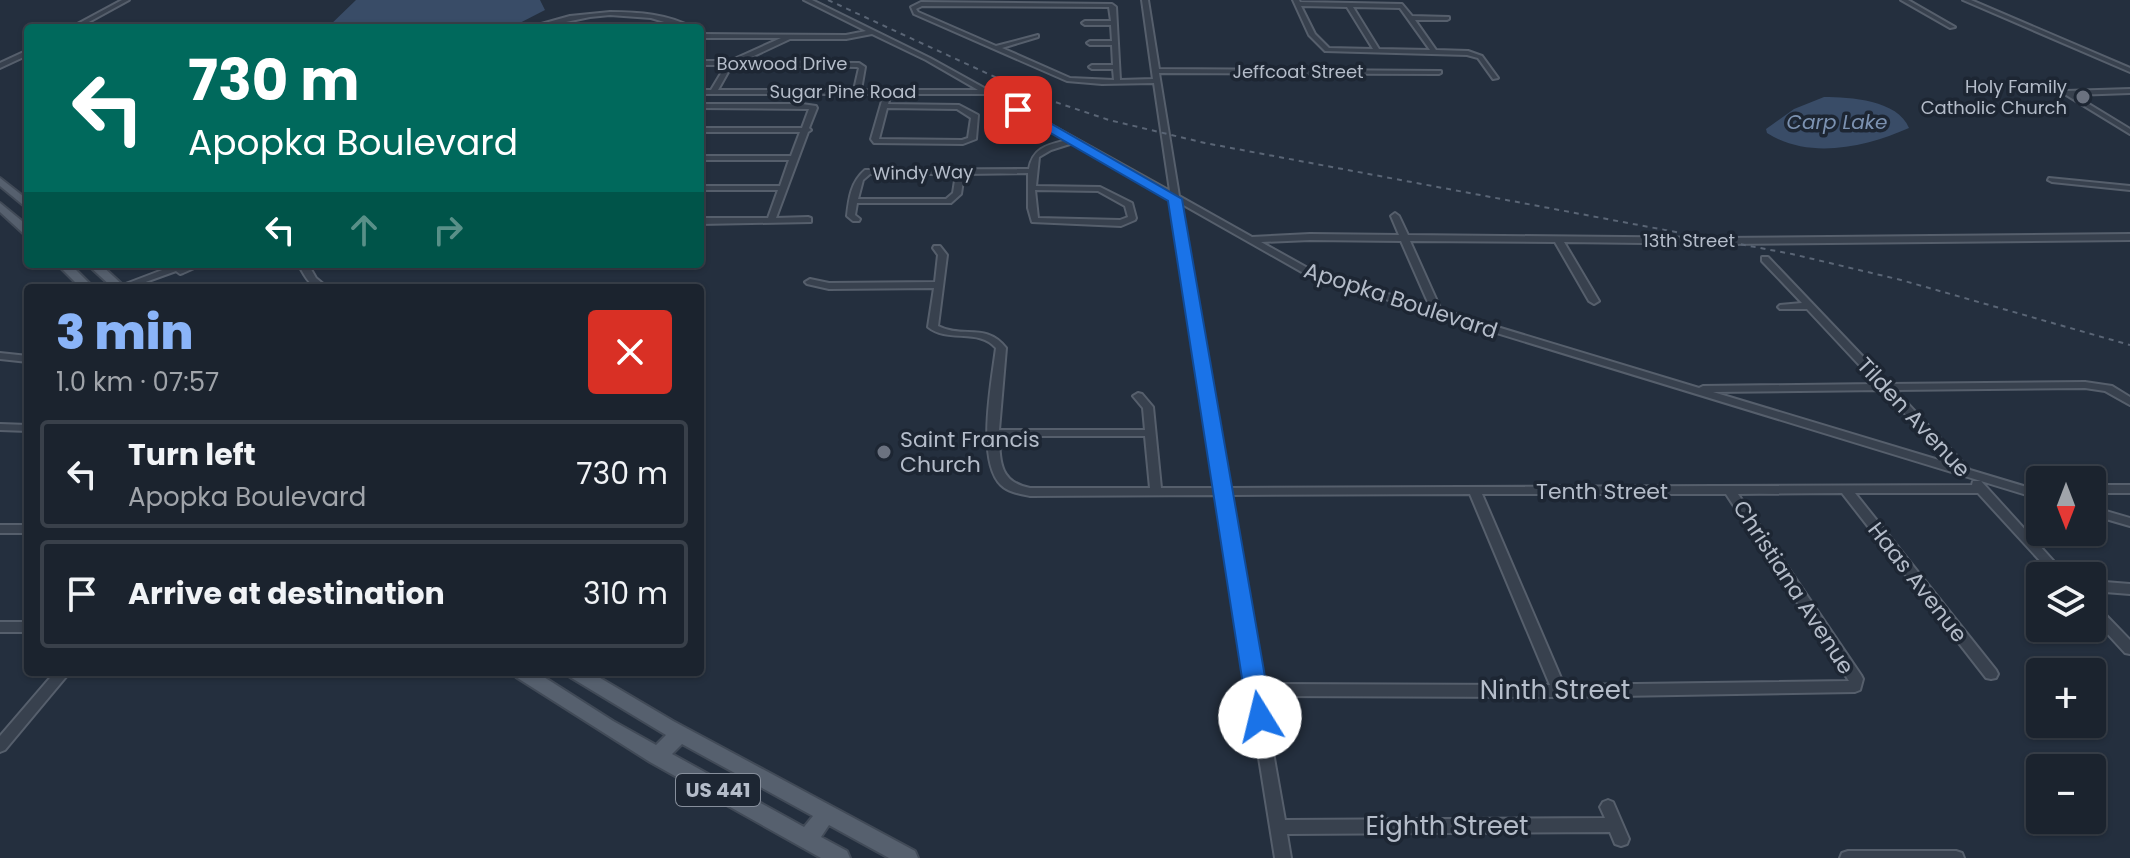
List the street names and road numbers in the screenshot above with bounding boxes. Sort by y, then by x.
street label: Boxwood Drive [716,51,848,76]
street label: Jeffcoat Street [1232,59,1364,84]
street label: Sugar Pine Road [769,79,917,104]
street label: Windy Way [873,159,973,186]
street label: 13th Street [1643,228,1735,253]
street label: Apopka Boulevard [1300,255,1502,346]
street label: Tilden Avenue [1850,351,1977,484]
street label: Tenth Street [1536,476,1668,507]
street label: Christiana Avenue [1726,494,1862,680]
street label: Haas Avenue [1861,516,1974,649]
street label: Ninth Street [1480,672,1630,708]
road number: US 441 [676,774,760,806]
street label: Eighth Street [1365,808,1529,844]

